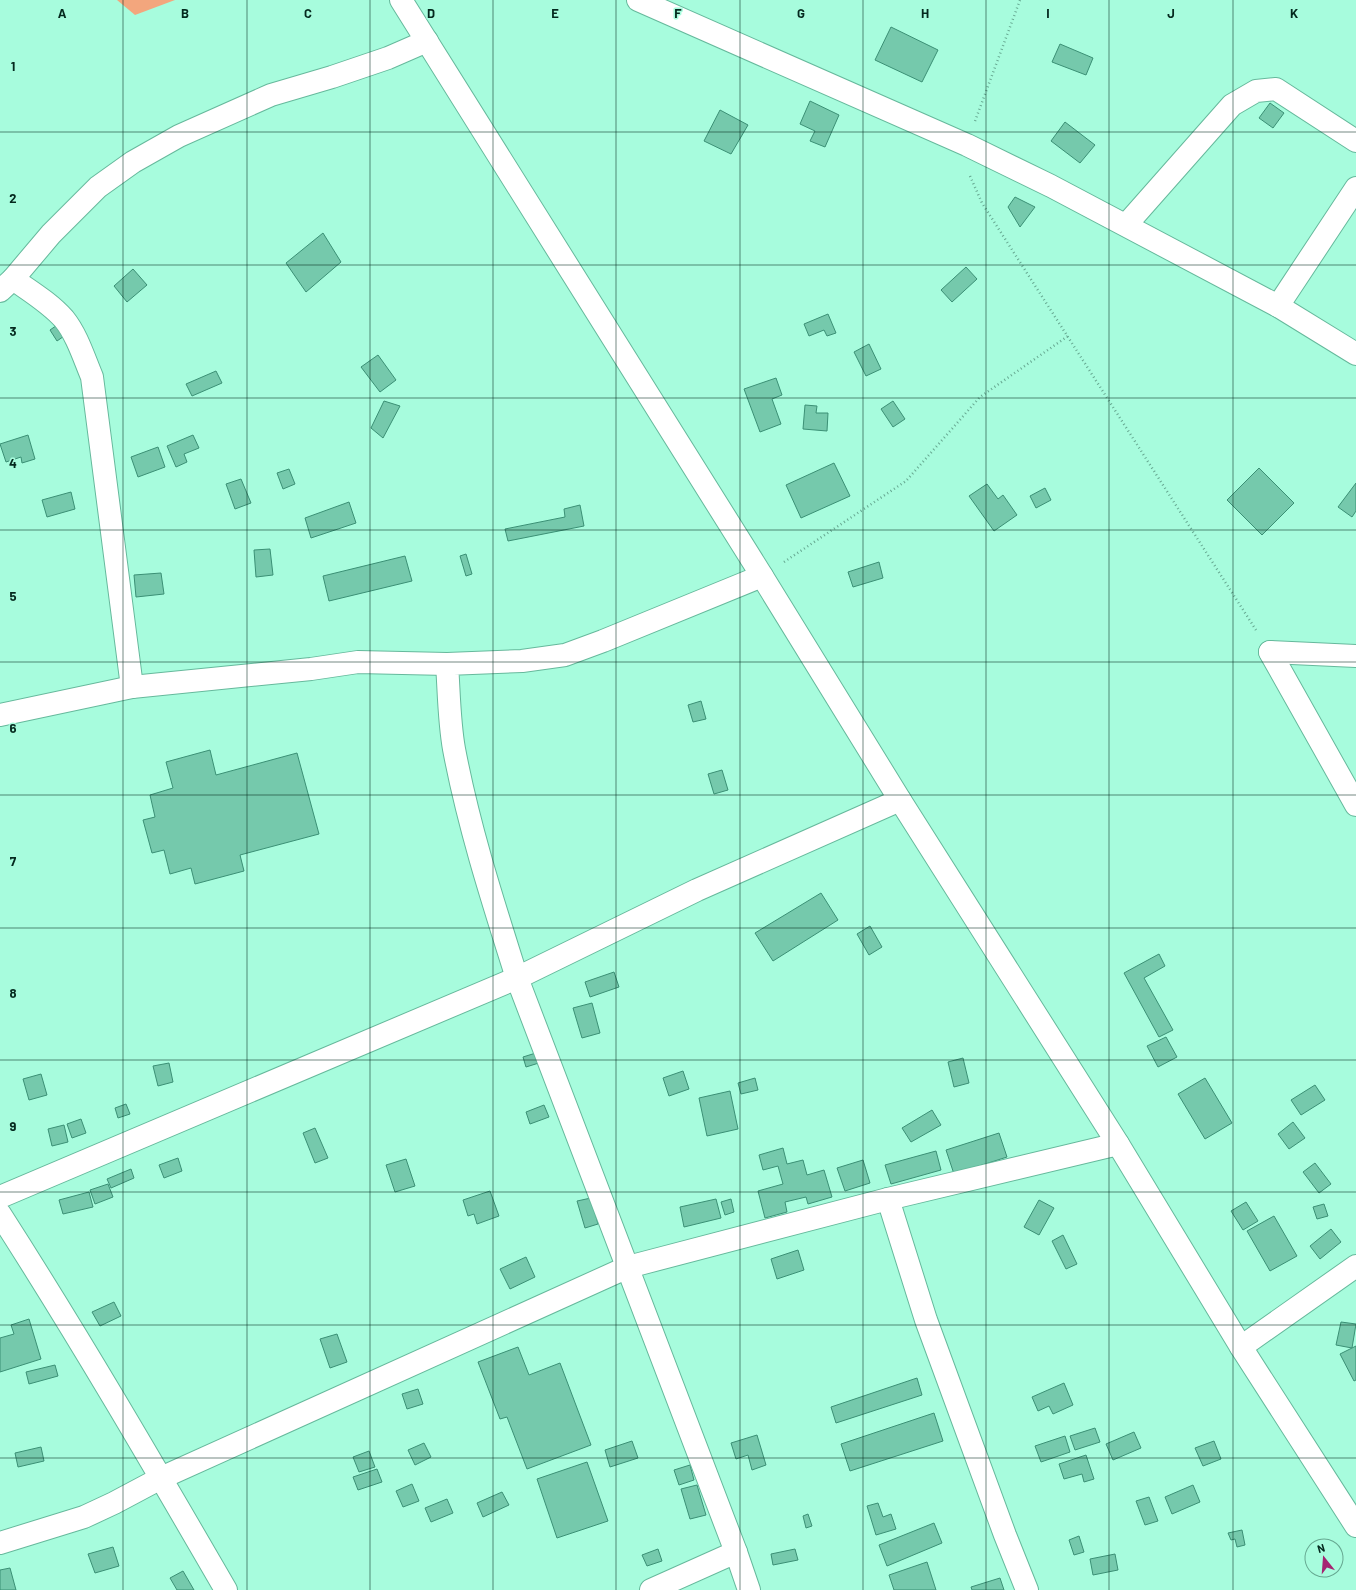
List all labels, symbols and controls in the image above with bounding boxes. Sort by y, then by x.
text: A [58,5,67,21]
text: B [181,5,189,21]
text: C [304,5,312,21]
text: D [427,5,435,21]
text: E [551,5,559,21]
text: F [674,5,682,21]
text: G [797,5,805,21]
text: H [921,5,929,21]
text: I [1046,5,1050,21]
text: J [1167,5,1175,21]
text: K [1290,5,1298,21]
text: 1 [11,58,15,74]
text: 2 [9,190,17,206]
text: 3 [9,323,17,339]
text: 4 [9,455,17,471]
text: 5 [9,588,17,604]
text: 6 [10,720,17,736]
text: 7 [10,853,17,869]
text: 8 [9,985,17,1001]
text: 9 [10,1118,17,1134]
north arrow [1304,1538,1344,1578]
text: N [1316,1541,1326,1555]

